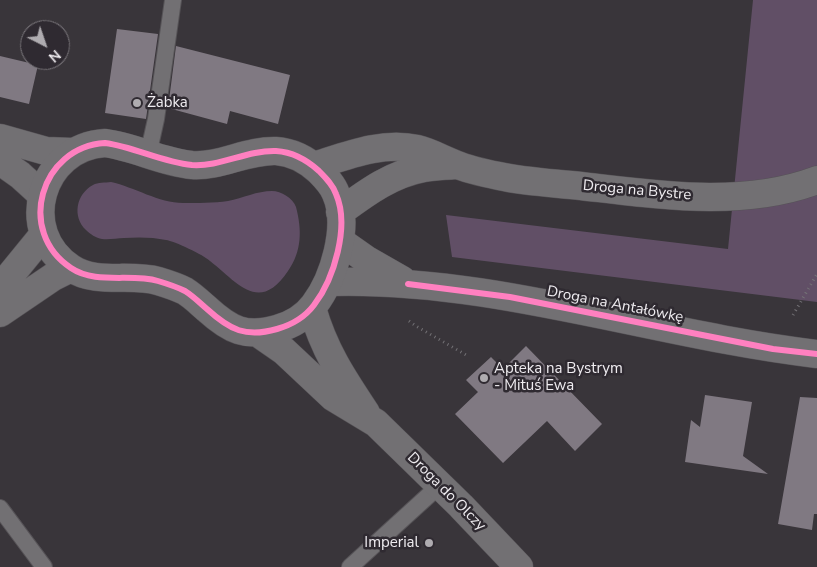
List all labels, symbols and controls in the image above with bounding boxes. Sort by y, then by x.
north arrow [20,20,70,70]
text: N [44,45,65,67]
place label: Żabka [147,94,188,112]
marker: Żabka [131,97,143,109]
street label: Droga na Bystre [582,177,692,205]
street label: Droga na Antałówkę [545,283,685,327]
place label: Apteka na Bystrym - Mituś Ewa [494,360,623,395]
marker: Apteka na Bystrym - Mituś Ewa [478,372,490,384]
street label: Droga do Olczy [403,449,489,535]
place label: Imperial [364,534,419,552]
marker: Imperial [423,537,435,549]

